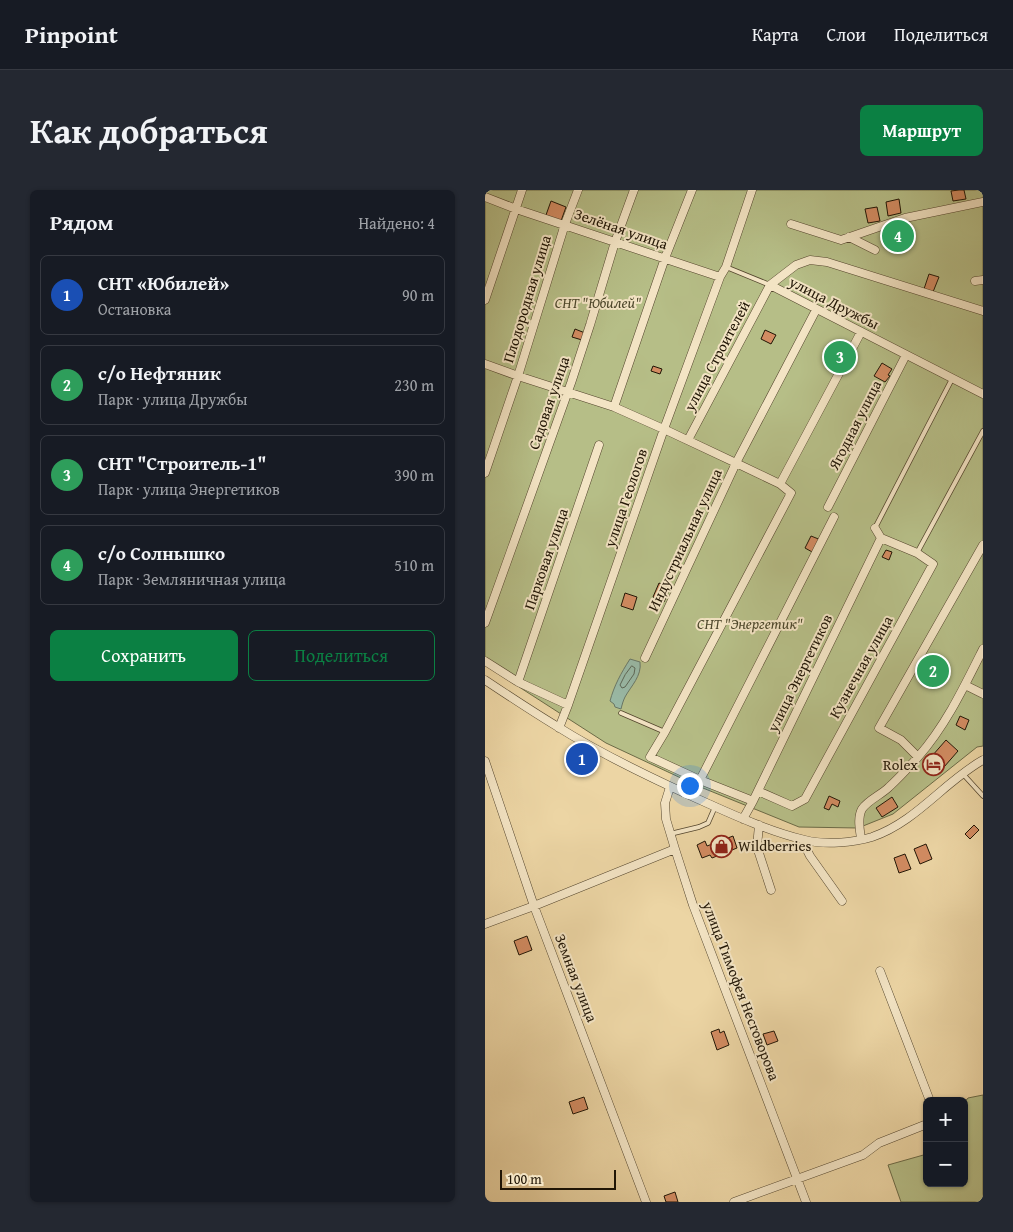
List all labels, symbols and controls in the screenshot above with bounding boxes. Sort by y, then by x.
text: Pinpoint [25,17,118,52]
text: Карта [752,21,799,48]
text: Слои [827,21,866,48]
text: Поделиться [894,21,988,48]
text: Как добраться [30,105,268,156]
button: Маршрут [860,105,983,156]
street label: Зелёная улица [572,203,671,255]
text: Рядом [50,207,113,238]
text: Найдено: 4 [358,211,435,235]
pin: 4 [882,217,914,255]
street label: Плодородная улица [497,232,556,365]
text: СНТ «Юбилей» [98,269,229,297]
street label: улица Дружбы [785,270,883,334]
text: 1 [63,283,71,307]
text: 90 m [402,283,434,307]
park label: СНТ "Юбилей" [555,292,641,313]
text: Остановка [98,297,171,321]
street label: улица Строителей [678,297,755,416]
pin: 3 [824,338,856,376]
street label: Садовая улица [523,353,575,452]
text: с/о Нефтяник [98,359,221,387]
text: 2 [63,373,71,397]
text: 230 m [394,373,434,397]
street label: Ягодная улица [822,376,887,474]
text: Парк · улица Дружбы [98,387,247,411]
street label: улица Геологов [599,446,652,551]
text: СНТ "Строитель-1" [98,449,266,477]
text: 3 [63,463,71,487]
text: 390 m [394,463,434,487]
street label: Индустриальная улица [642,464,727,615]
text: Парк · улица Энергетиков [98,477,280,501]
street label: Парковая улица [518,504,573,612]
text: с/о Солнышко [98,539,225,567]
text: 4 [63,553,71,577]
text: 510 m [394,553,434,577]
text: Парк · Земляничная улица [98,567,286,591]
street label: улица Энергетиков [761,610,837,736]
street label: Кузнечная улица [824,611,898,722]
park label: СНТ "Энергетик" [697,613,803,634]
button: Сохранить [50,630,238,681]
button: Поделиться [248,630,435,681]
pin: 2 [917,652,949,690]
pin: 1 [566,740,598,778]
hotel icon: Rolex [922,753,946,777]
place label: Rolex [883,754,918,775]
your location [677,773,703,799]
shop icon: Wildberries [710,834,734,858]
place label: Wildberries [738,835,812,856]
street label: улица Тимофея Несговорова [697,897,786,1084]
street label: Земная улица [550,931,603,1026]
map controls [923,1097,968,1187]
button: + [923,1097,968,1142]
button: − [923,1142,968,1187]
scale bar [500,1167,616,1190]
text: 100 m [507,1169,542,1189]

